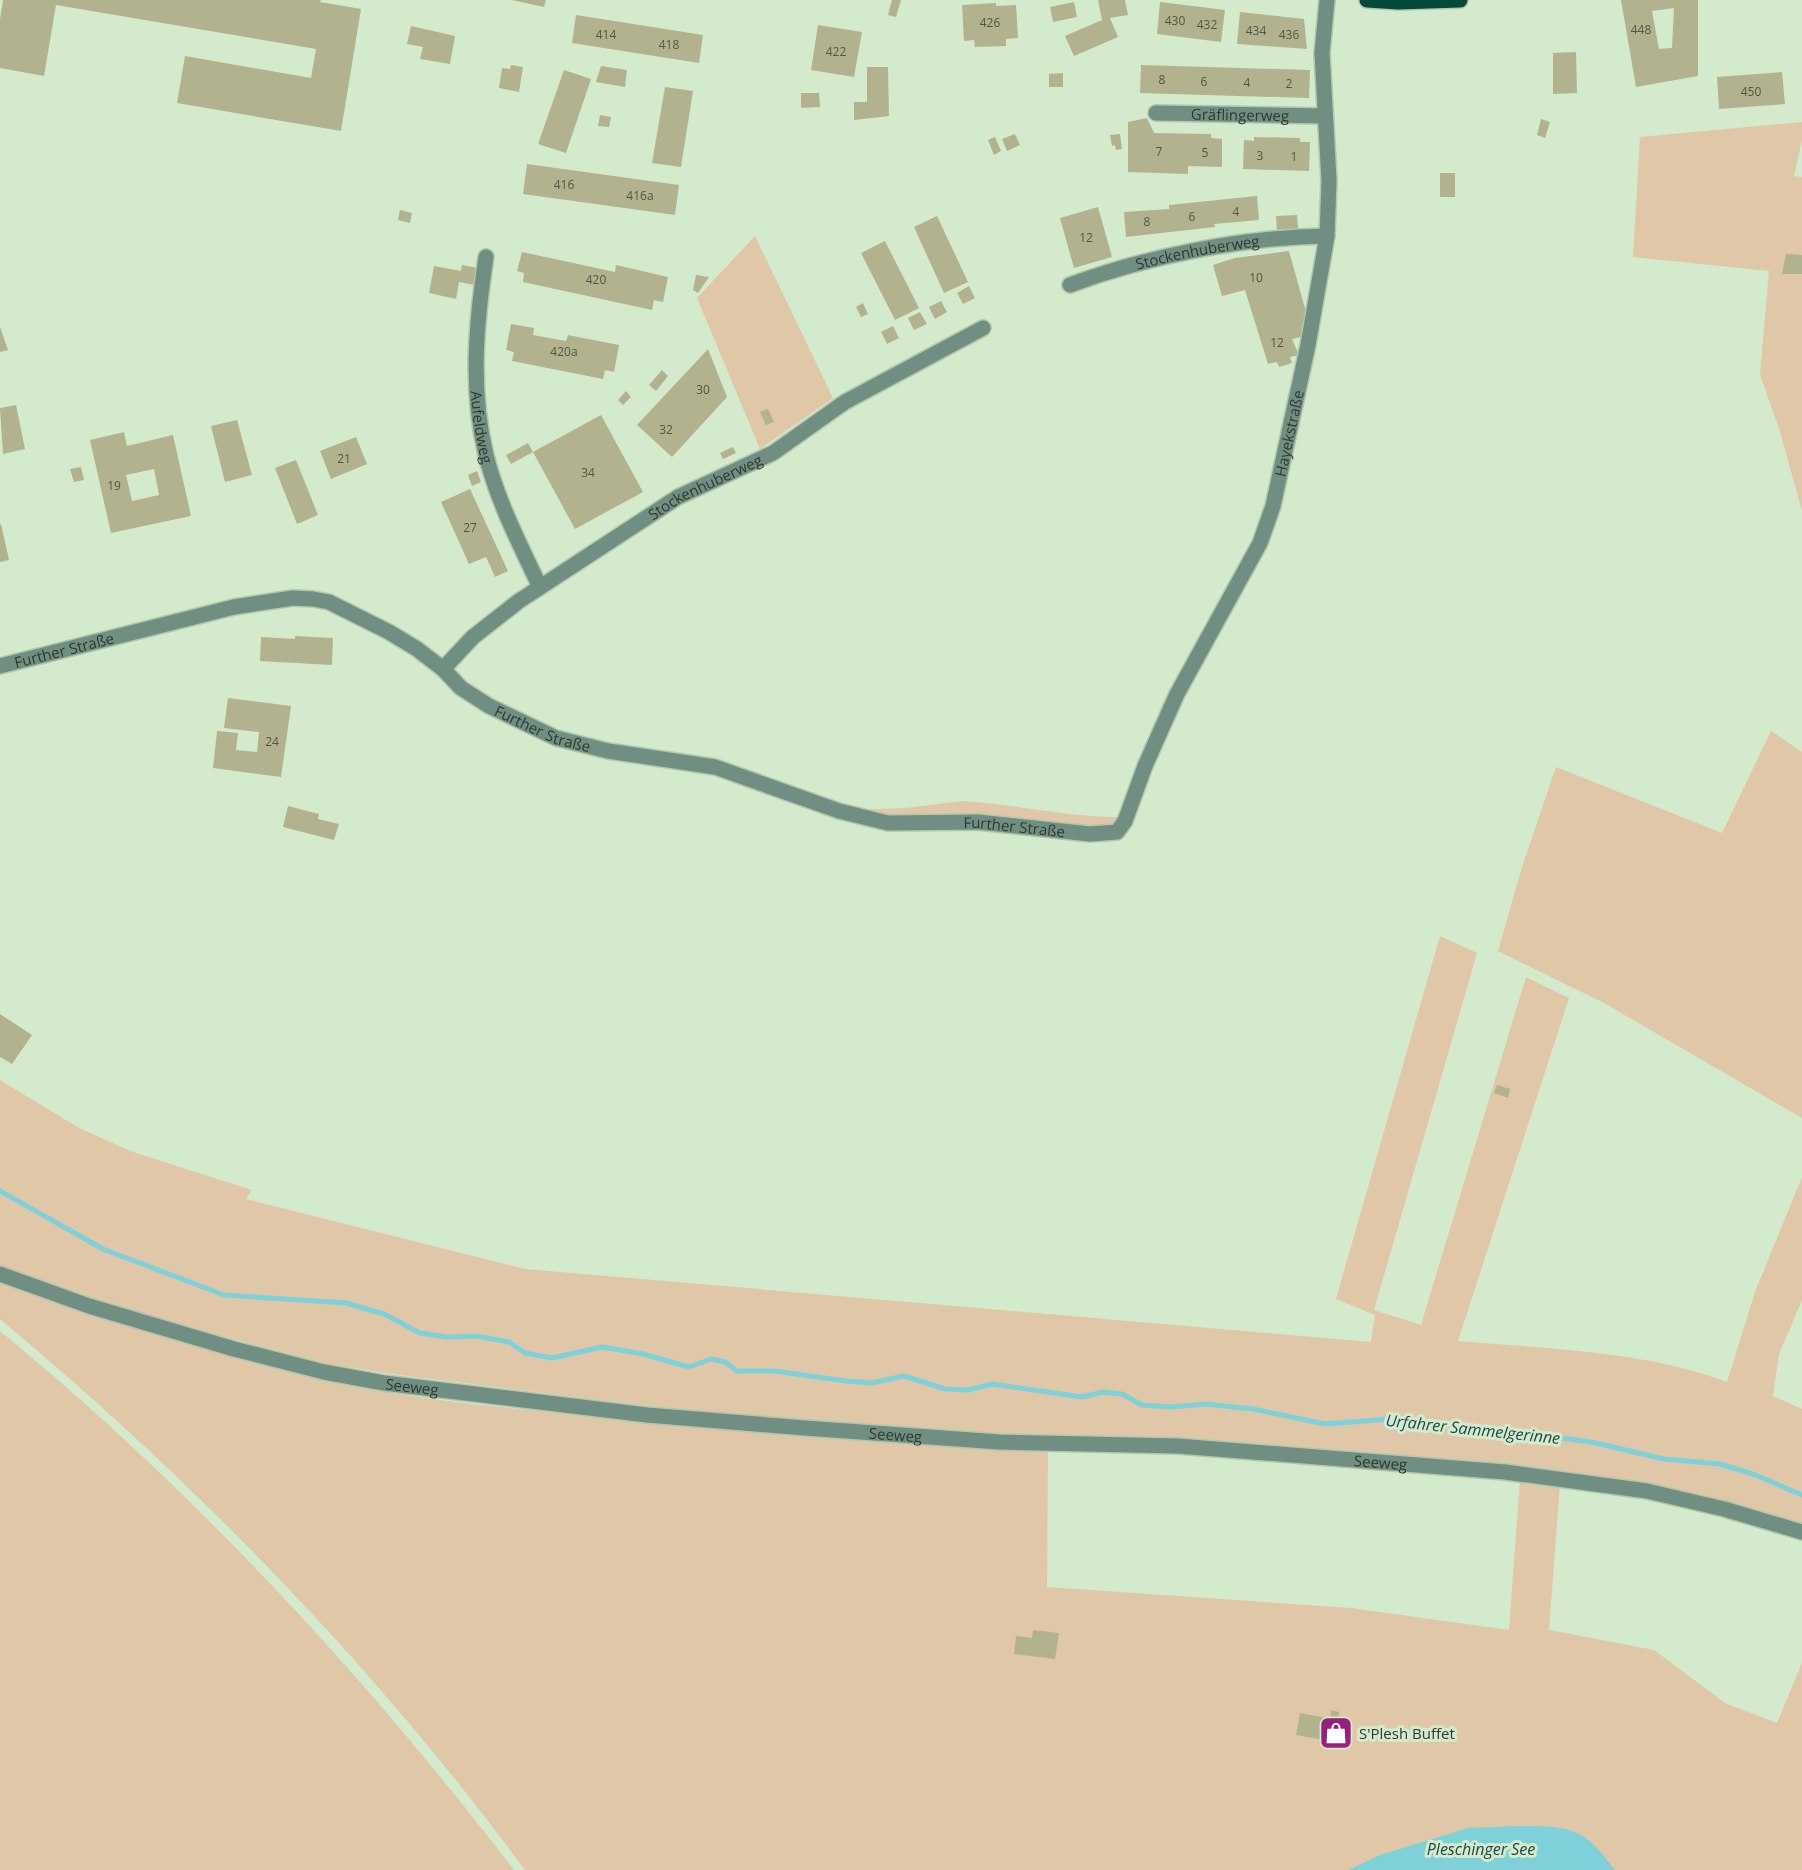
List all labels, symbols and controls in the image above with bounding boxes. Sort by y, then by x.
house number: 430 [1165,12,1185,29]
house number: 426 [980,14,1000,31]
house number: 432 [1197,16,1217,33]
house number: 448 [1631,21,1651,38]
house number: 434 [1246,22,1266,39]
house number: 414 [596,26,616,43]
house number: 436 [1279,26,1299,43]
house number: 418 [659,36,679,53]
house number: 422 [826,43,846,60]
house number: 8 [1159,71,1166,88]
house number: 6 [1201,73,1208,90]
house number: 4 [1244,74,1251,91]
house number: 2 [1286,75,1293,92]
house number: 450 [1741,83,1761,100]
street label: Gräflingerweg [1191,104,1289,125]
house number: 7 [1156,143,1163,160]
house number: 5 [1202,144,1209,161]
house number: 3 [1257,147,1264,164]
house number: 1 [1291,148,1297,165]
house number: 416 [554,176,574,193]
house number: 416a [626,187,654,204]
house number: 4 [1233,203,1240,220]
house number: 6 [1189,208,1196,225]
house number: 8 [1144,213,1151,230]
house number: 12 [1079,229,1093,246]
street label: Stockenhuberweg [1133,230,1260,274]
house number: 10 [1249,269,1263,286]
house number: 420 [586,271,606,288]
house number: 12 [1270,334,1284,351]
house number: 420a [550,343,578,360]
house number: 30 [696,381,710,398]
street label: Hayekstraße [1270,388,1308,478]
street label: Aufeldweg [467,390,498,466]
house number: 32 [659,421,673,438]
street label: Stockenhuberweg [644,449,765,524]
house number: 21 [337,450,351,467]
house number: 34 [581,464,595,481]
house number: 19 [107,477,121,494]
house number: 27 [463,519,477,536]
street label: Further Straße [12,628,116,672]
street label: Further Straße [492,700,593,756]
house number: 24 [265,733,279,750]
street label: Further Straße [963,812,1066,841]
street label: Seeweg [384,1373,440,1400]
water label: Urfahrer Sammelgerinne [1385,1409,1561,1449]
street label: Seeweg [868,1423,923,1446]
street label: Seeweg [1353,1450,1408,1474]
shop icon: S'Plesh Buffet [1318,1715,1354,1751]
place label: S'Plesh Buffet [1359,1723,1455,1743]
water label: Pleschinger See [1427,1838,1535,1860]

